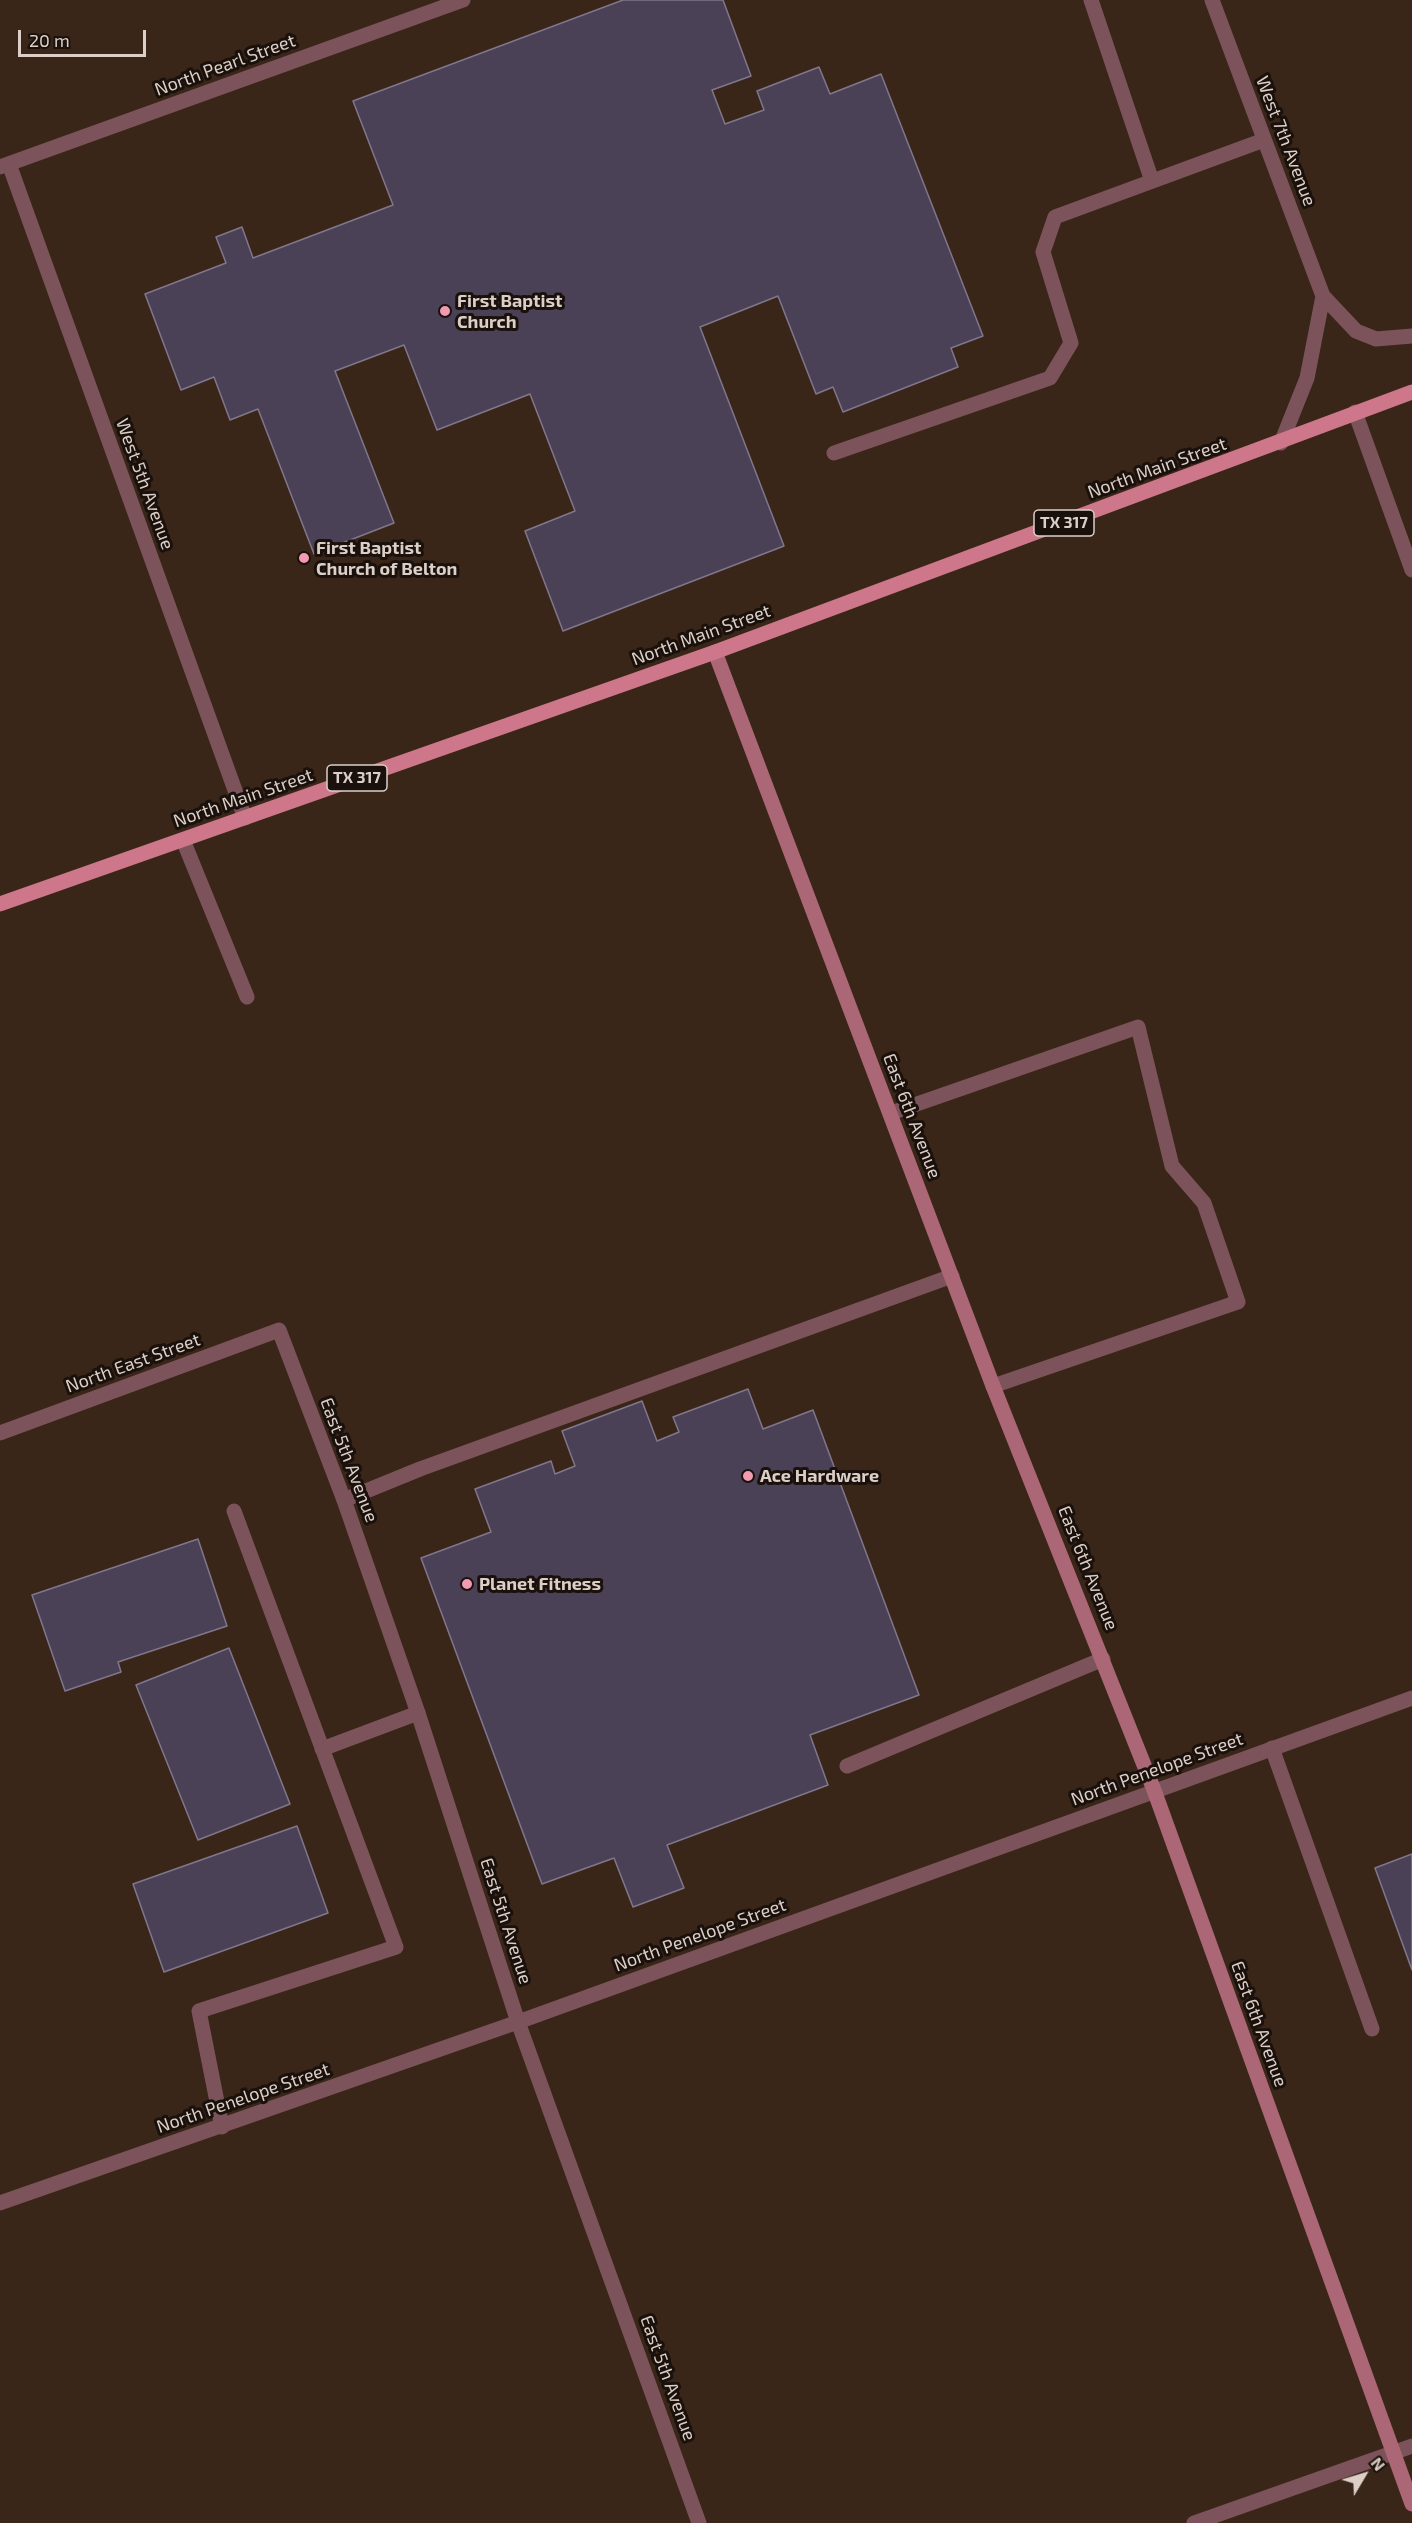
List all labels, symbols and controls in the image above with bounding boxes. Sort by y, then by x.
scale bar [21,18,148,56]
text: 20 m [29,29,70,51]
street label: North Pearl Street [152,30,298,100]
street label: West 7th Avenue [1251,73,1321,209]
place label: First Baptist Church [457,290,562,332]
marker: First Baptist Church [438,304,452,318]
street label: West 5th Avenue [111,416,179,552]
street label: North Main Street [1085,433,1229,503]
road number: TX 317 [1034,510,1094,536]
place label: First Baptist Church of Belton [316,537,457,580]
marker: First Baptist Church of Belton [297,551,311,565]
street label: North Main Street [629,600,773,670]
street label: North Main Street [170,764,316,832]
road number: TX 317 [327,765,387,791]
street label: East 6th Avenue [878,1051,946,1181]
street label: North East Street [63,1329,203,1397]
street label: East 5th Avenue [315,1395,383,1525]
place label: Ace Hardware [760,1465,879,1487]
marker: Ace Hardware [741,1469,755,1483]
street label: East 6th Avenue [1053,1503,1123,1633]
place label: Planet Fitness [479,1573,601,1595]
marker: Planet Fitness [460,1577,474,1591]
street label: North Penelope Street [1068,1728,1246,1810]
street label: East 5th Avenue [475,1855,537,1987]
street label: North Penelope Street [611,1894,789,1976]
street label: East 6th Avenue [1226,1958,1292,2090]
street label: North Penelope Street [154,2058,332,2138]
street label: East 5th Avenue [635,2313,701,2443]
north arrow [1334,2445,1394,2505]
text: N [1368,2453,1390,2474]

